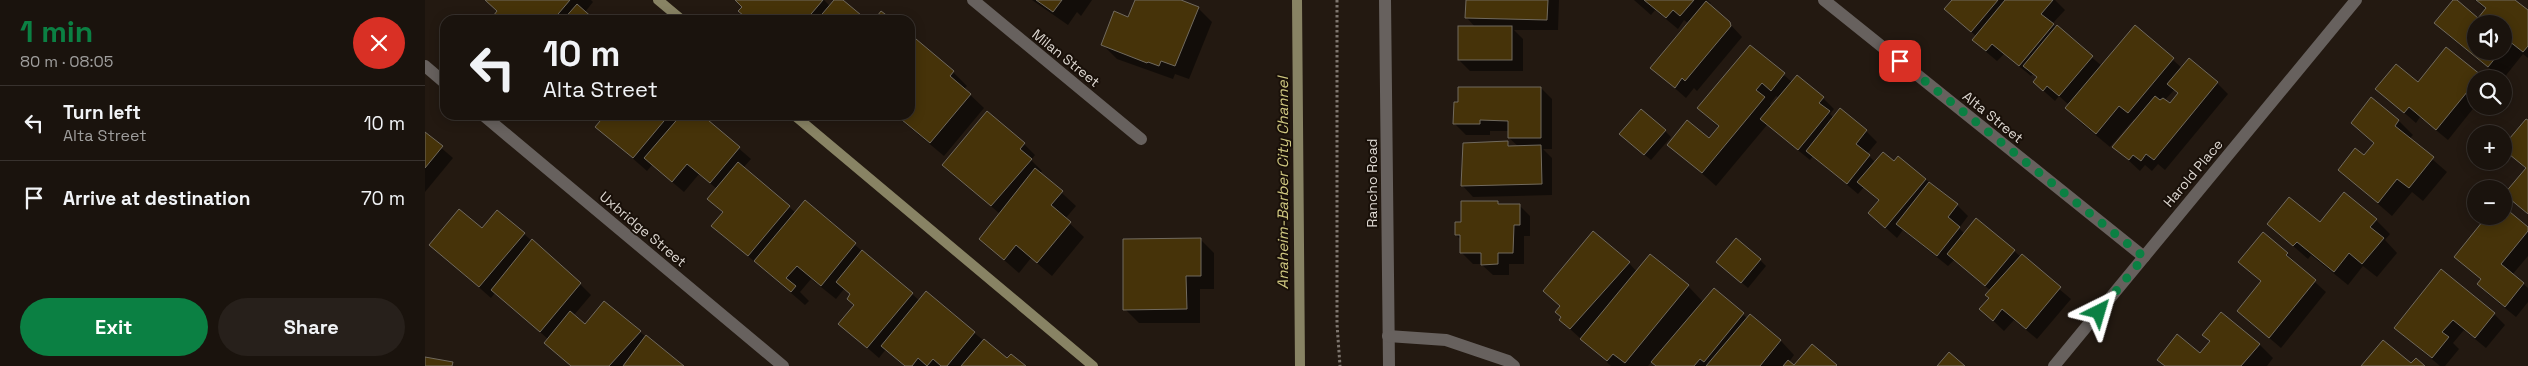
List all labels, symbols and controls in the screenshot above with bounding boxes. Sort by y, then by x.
text: 1 min [20,12,93,51]
map controls [2467,15,2512,225]
button: sound [2467,15,2512,60]
button: close [353,17,405,69]
street label: Milan Street [1028,25,1104,91]
text: 10 m [543,32,620,76]
icon: left [460,35,525,100]
pin [1879,40,1921,82]
icon: arrive [1886,47,1914,75]
text: 80 m · 08:05 [20,51,113,72]
button: search [2467,70,2512,115]
water label: Anaheim-Barber City Channel [1273,74,1292,289]
text: Alta Street [543,75,658,103]
street label: Alta Street [1959,87,2027,147]
text: Turn left [63,100,141,125]
icon: left [20,109,48,137]
text: 10 m [364,111,405,136]
text: Alta Street [63,125,147,146]
button: + [2467,125,2512,170]
street label: Harold Place [2159,135,2227,211]
street label: Rancho Road [1363,138,1381,228]
button: − [2467,180,2512,225]
icon: arrive [20,184,48,212]
text: Arrive at destination [63,186,251,211]
text: 70 m [361,186,405,211]
street label: Uxbridge Street [596,187,690,271]
position arrow [2072,285,2124,337]
button: Exit [20,298,208,356]
button: Share [218,298,405,356]

